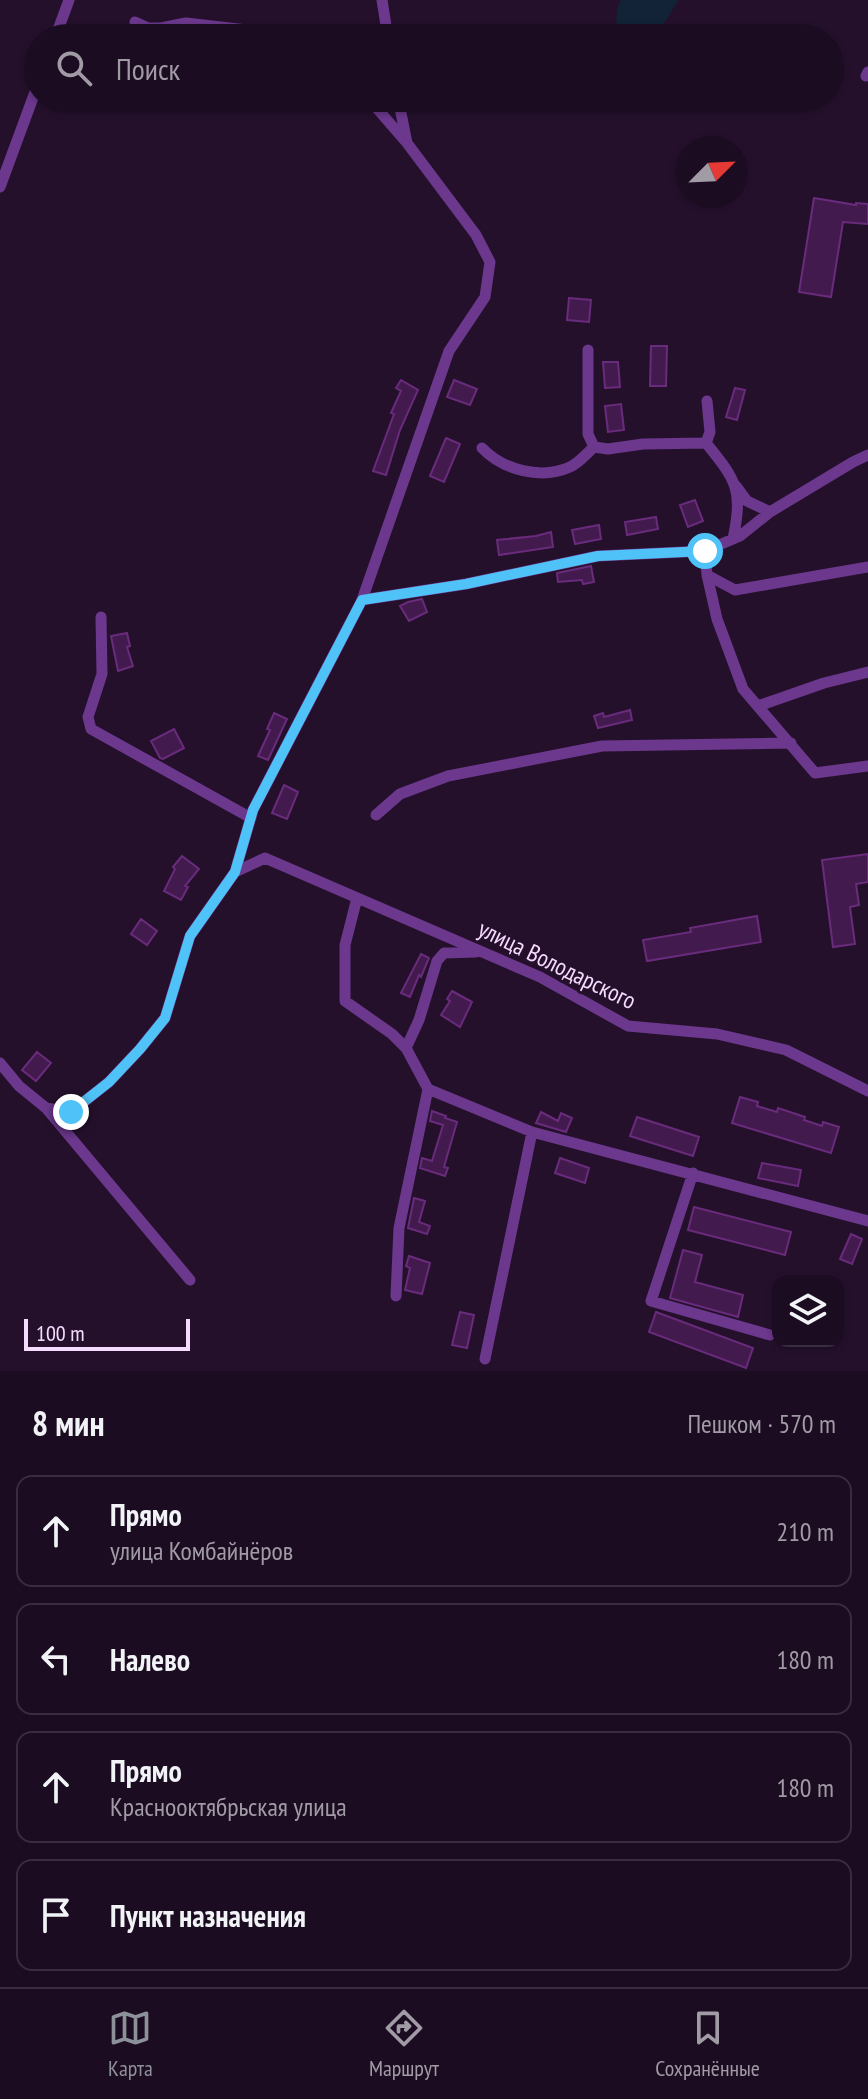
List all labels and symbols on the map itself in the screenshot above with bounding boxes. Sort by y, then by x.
north arrow [676,136,748,208]
route start [687,533,723,569]
street label: улица Володарского [473,913,641,1016]
route end [53,1094,89,1130]
scale bar [24,1315,190,1351]

